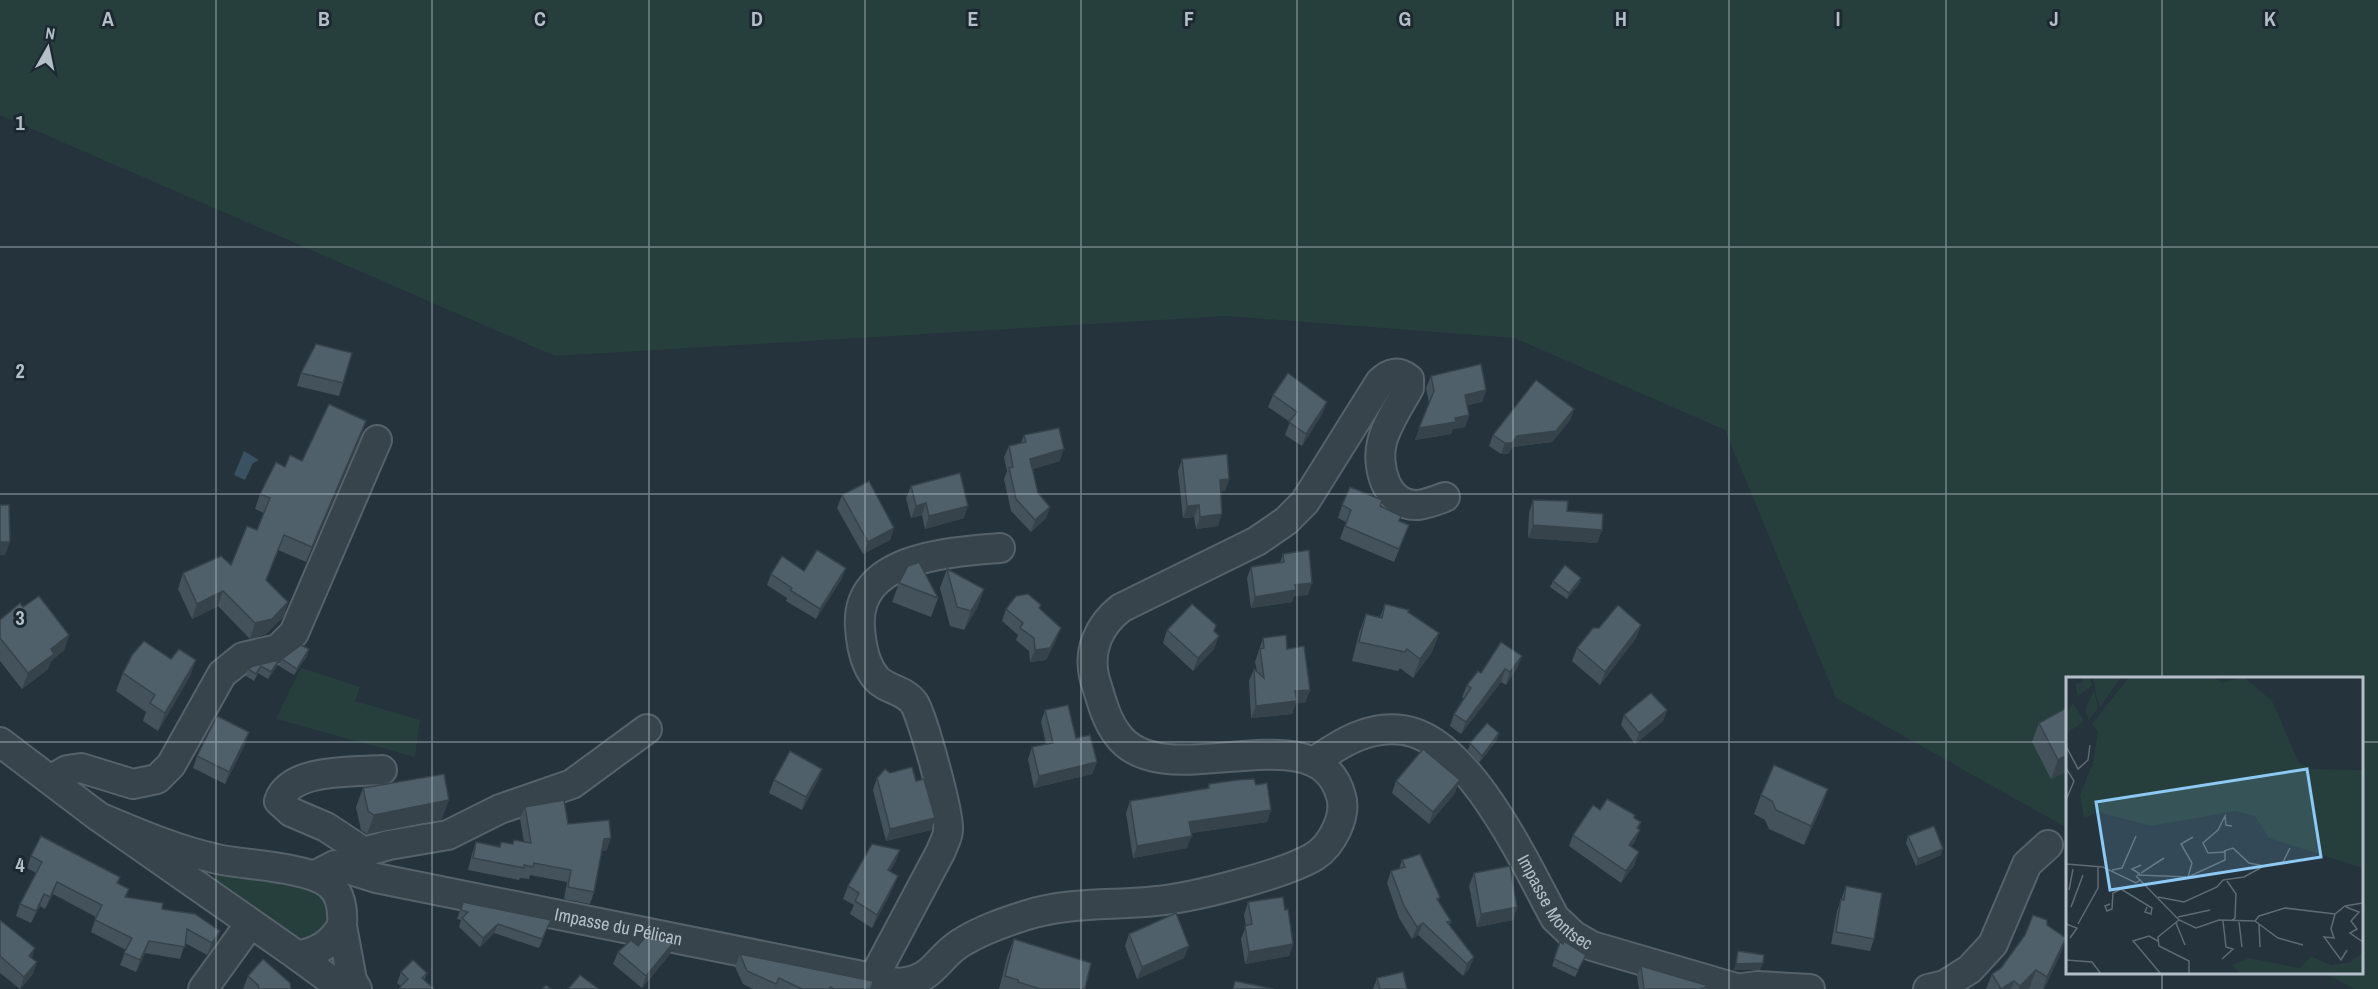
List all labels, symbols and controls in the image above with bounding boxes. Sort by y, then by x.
text: A [102,5,114,32]
text: B [318,5,330,32]
text: C [534,5,546,32]
text: D [751,5,763,32]
text: E [968,5,979,32]
text: F [1184,5,1194,32]
text: G [1399,5,1411,32]
text: H [1615,5,1627,32]
text: I [1836,5,1840,32]
text: J [2049,5,2059,32]
text: K [2264,5,2276,32]
north arrow [18,18,78,78]
text: N [44,22,57,45]
text: 1 [15,109,25,136]
text: 2 [15,357,25,384]
text: 3 [15,604,25,631]
inset map [2066,677,2363,974]
street label: Impasse Montsec [1512,850,1597,956]
text: 4 [15,851,25,878]
street label: Impasse du Pélican [552,901,685,951]

